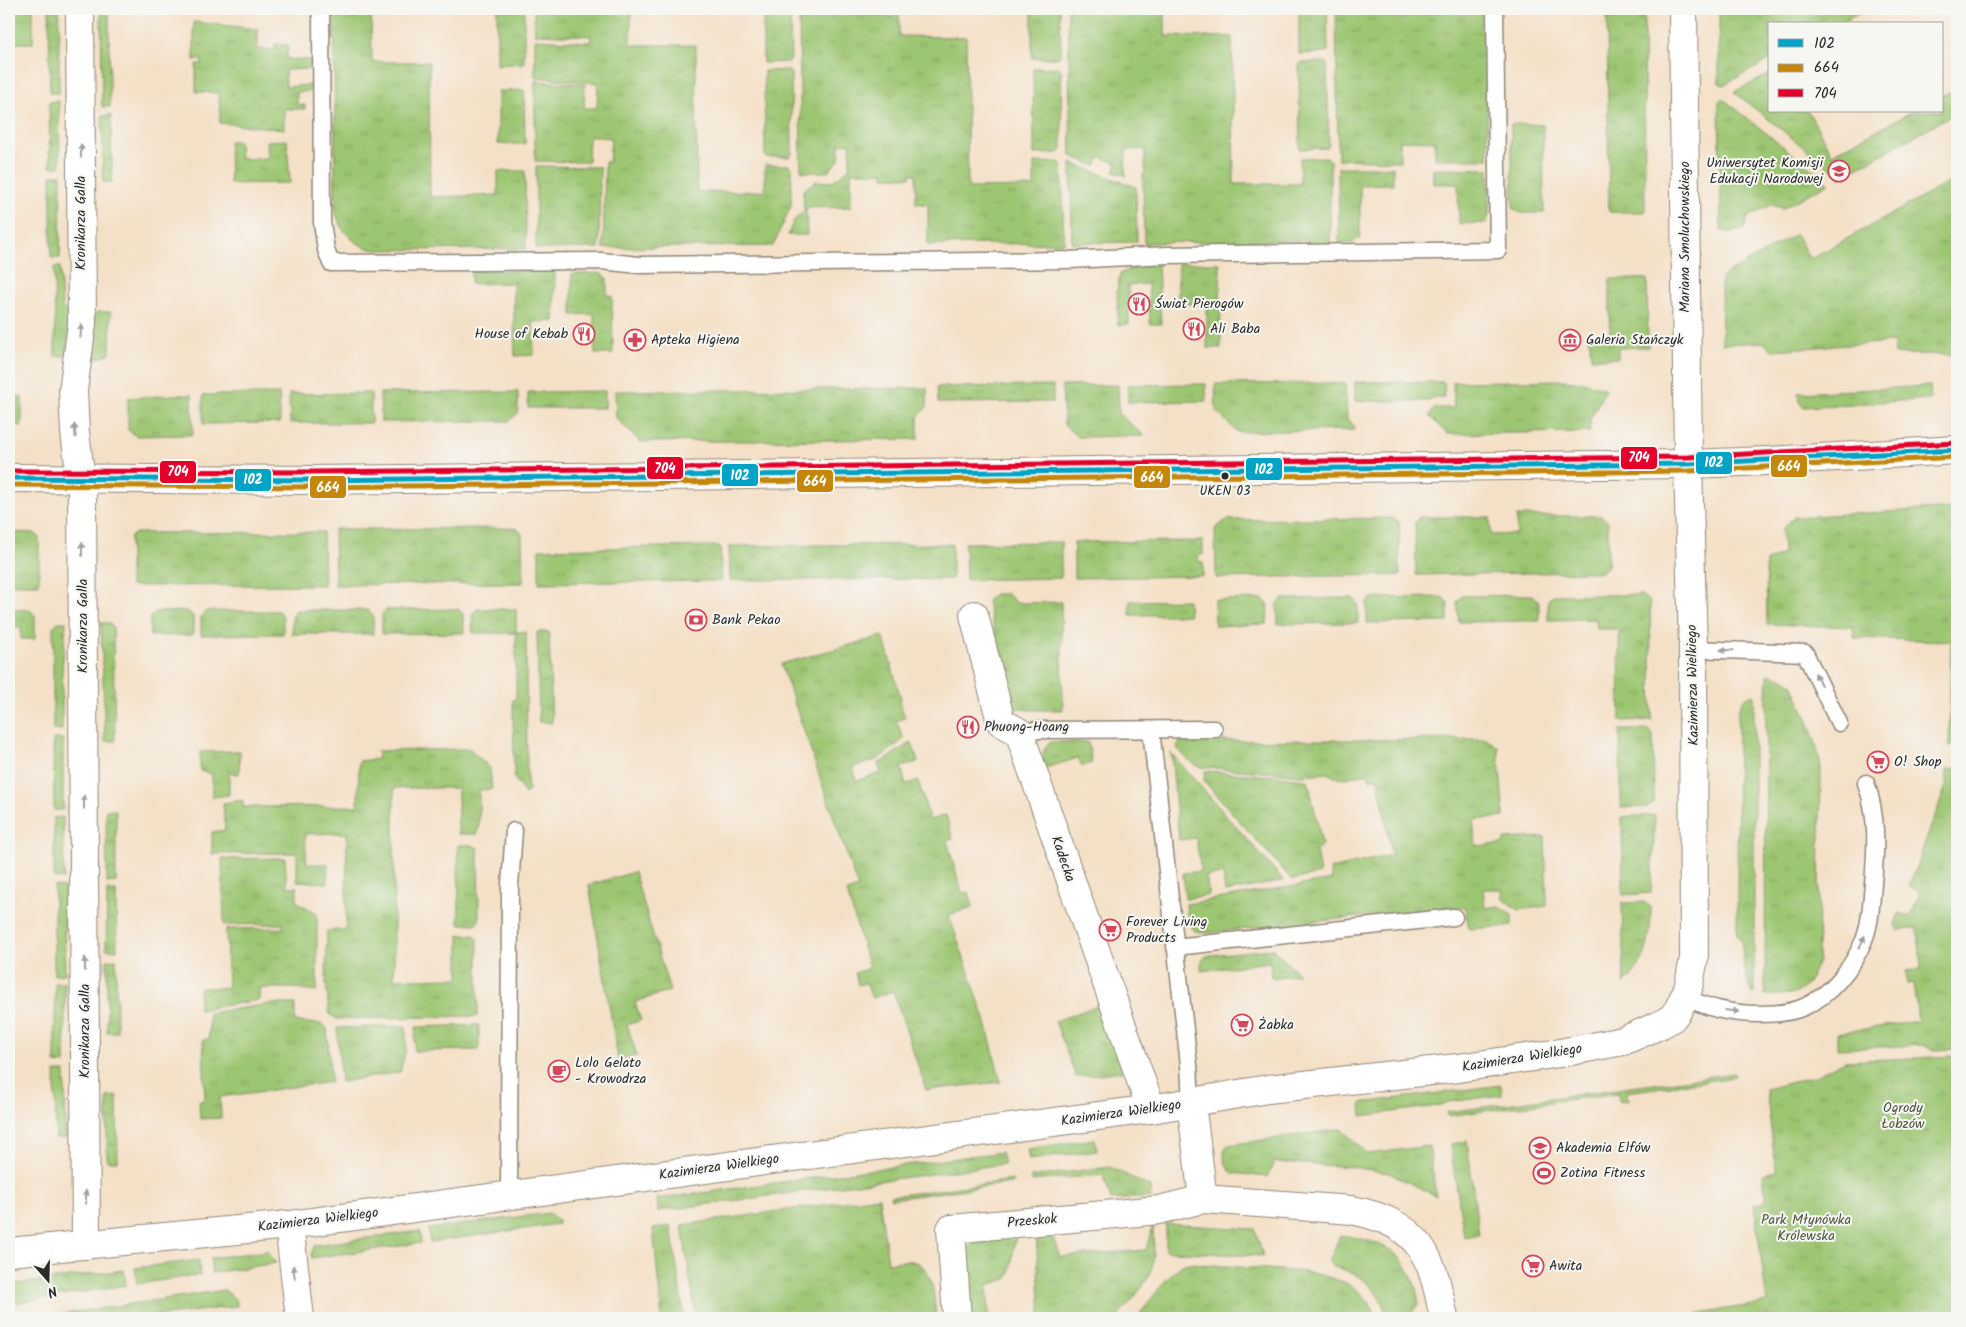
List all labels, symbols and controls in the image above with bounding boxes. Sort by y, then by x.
legend [1768,22,1944,112]
text: 102 [1814,32,1835,56]
text: 664 [1814,56,1839,80]
text: 704 [1814,82,1837,106]
one-way arrow [77,143,85,159]
place label: Uniwersytet Komisji Edukacji Narodowej [1706,152,1824,190]
school or university icon: Uniwersytet Komisji Edukacji Narodowej [1827,159,1851,183]
street label: Mariana Smoluchowskiego [1674,161,1696,313]
street label: Kronikarza Galla [70,176,92,270]
restaurant icon: Świat Pierogów [1127,292,1151,316]
place label: Świat Pierogów [1155,293,1244,315]
restaurant icon: Ali Baba [1182,317,1206,341]
place label: Ali Baba [1210,318,1260,340]
restaurant icon: House of Kebab [572,322,596,346]
one-way arrow [77,323,85,339]
place label: House of Kebab [475,323,569,345]
pharmacy icon: Apteka Higiena [623,328,647,352]
museum icon: Galeria Stańczyk [1558,328,1582,352]
place label: Apteka Higiena [651,329,740,351]
place label: Galeria Stańczyk [1586,329,1684,351]
one-way arrow [71,423,79,439]
line badge: 704 [1620,446,1658,470]
text: 704 [1628,447,1650,469]
line badge: 102 [1695,451,1733,475]
text: 102 [1704,452,1724,474]
line badge: 664 [1770,454,1808,478]
line badge: 704 [646,456,684,480]
text: 664 [1778,456,1801,478]
line badge: 102 [1245,457,1283,481]
text: 704 [654,458,676,480]
text: 102 [1254,459,1274,481]
line badge: 704 [159,460,197,484]
text: 704 [167,461,189,483]
line badge: 102 [721,463,759,487]
text: 102 [730,465,750,487]
line badge: 664 [1133,465,1171,489]
text: 664 [1141,467,1164,489]
line badge: 102 [234,468,272,492]
text: 102 [243,469,263,491]
line badge: 664 [796,469,834,493]
text: 664 [804,471,827,493]
marker: UKEN 03 [1220,471,1230,481]
line badge: 664 [309,475,347,499]
text: 664 [317,477,340,499]
place label: UKEN 03 [1200,481,1251,502]
one-way arrow [78,541,86,557]
street label: Kronikarza Galla [72,579,94,673]
bank icon: Bank Pekao [684,608,708,632]
place label: Bank Pekao [712,609,781,631]
street label: Kazimierza Wielkiego [1681,624,1705,746]
one-way arrow [1718,646,1734,654]
one-way arrow [1814,671,1822,686]
restaurant icon: Phuong-Hoang [956,715,980,739]
place label: Phuong-Hoang [984,716,1069,738]
supermarket icon: O! Shop [1866,750,1890,774]
place label: O! Shop [1894,751,1942,773]
one-way arrow [80,793,88,809]
street label: Kadecka [1045,833,1081,885]
place label: Forever Living Products [1126,911,1207,949]
supermarket icon: Forever Living Products [1098,918,1122,942]
one-way arrow [1858,934,1866,949]
one-way arrow [81,956,89,972]
street label: Kronikarza Galla [74,984,96,1078]
one-way arrow [1724,1007,1740,1015]
supermarket icon: Żabka [1230,1013,1254,1037]
place label: Żabka [1258,1014,1294,1036]
street label: Kazimierza Wielkiego [1460,1038,1584,1078]
place label: Lolo Gelato - Krowodrza [575,1052,646,1090]
cafe icon: Lolo Gelato - Krowodrza [547,1059,571,1083]
street label: Kazimierza Wielkiego [1059,1094,1183,1132]
park label: Ogrody Łobzów [1882,1097,1925,1135]
school or university icon: Akademia Elfów [1528,1136,1552,1160]
place label: Akademia Elfów [1556,1137,1651,1159]
street label: Kazimierza Wielkiego [657,1148,781,1186]
sports icon: Zotina Fitness [1532,1161,1556,1185]
place label: Zotina Fitness [1560,1162,1645,1184]
one-way arrow [82,1188,90,1204]
street label: Kazimierza Wielkiego [256,1202,380,1238]
street label: Przeskok [1006,1208,1058,1234]
park label: Park Młynówka Królewska [1761,1209,1851,1247]
north arrow [22,1254,72,1304]
supermarket icon: Awita [1521,1254,1545,1278]
place label: Awita [1549,1255,1582,1277]
one-way arrow [290,1263,298,1279]
text: N [44,1279,60,1303]

